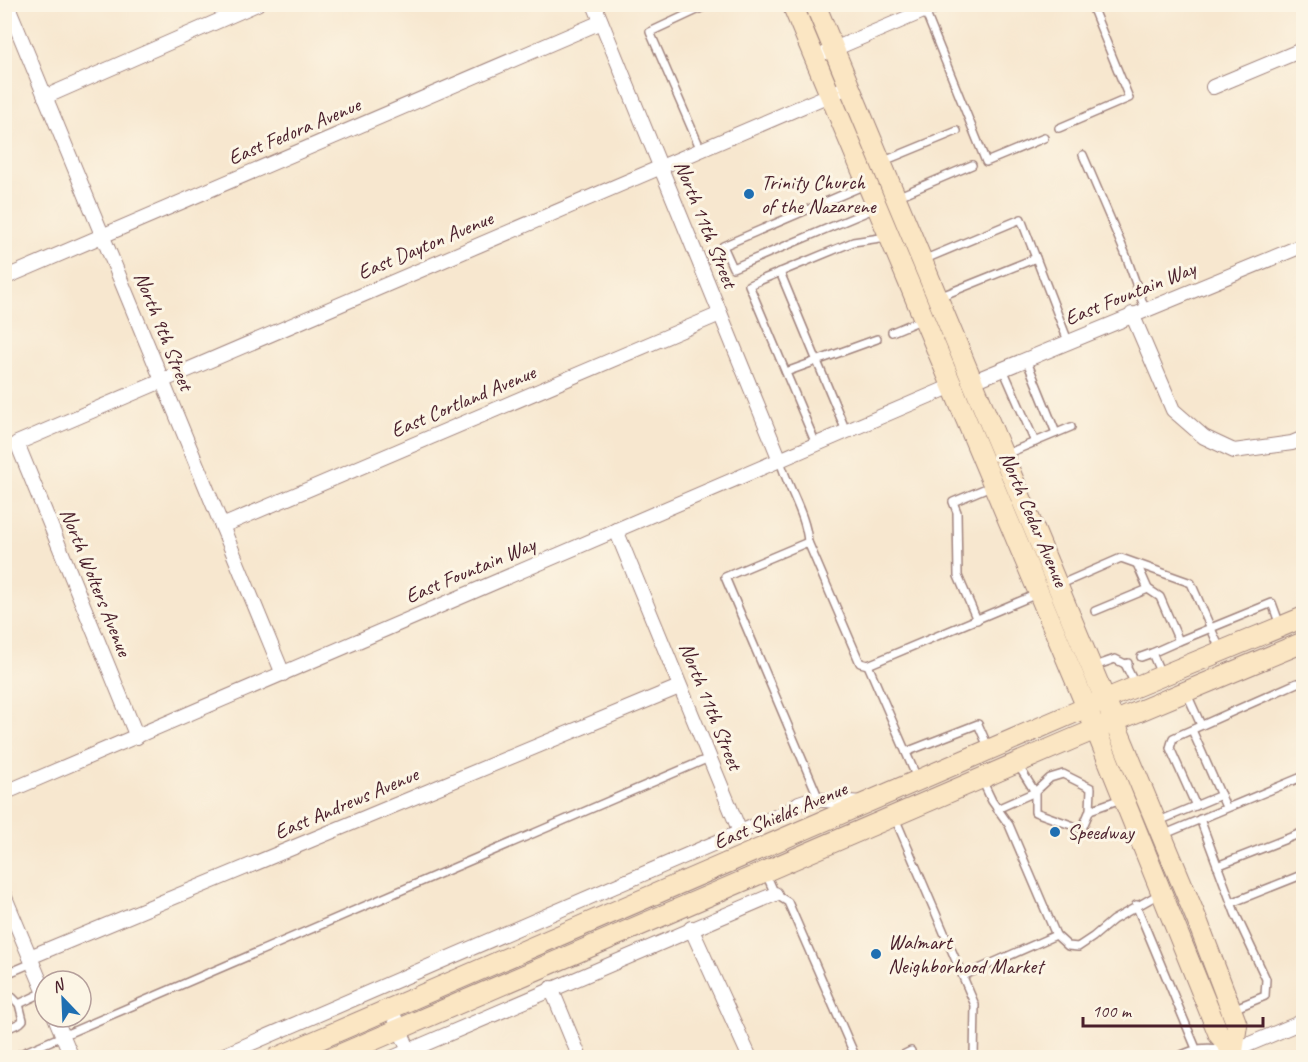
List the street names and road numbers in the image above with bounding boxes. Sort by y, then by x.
street label: East Fedora Avenue [224,91,366,171]
street label: North 11th Street [669,157,744,293]
street label: East Dayton Avenue [353,204,498,285]
street label: East Fountain Way [1061,254,1201,331]
street label: North 9th Street [128,268,200,396]
street label: East Cortland Avenue [387,358,540,443]
street label: North Cedar Avenue [994,448,1075,591]
street label: North Wolters Avenue [55,504,138,661]
street label: East Fountain Way [401,530,541,609]
street label: North 11th Street [674,639,749,775]
street label: East Andrews Avenue [270,760,424,845]
street label: East Shields Avenue [709,775,852,855]

